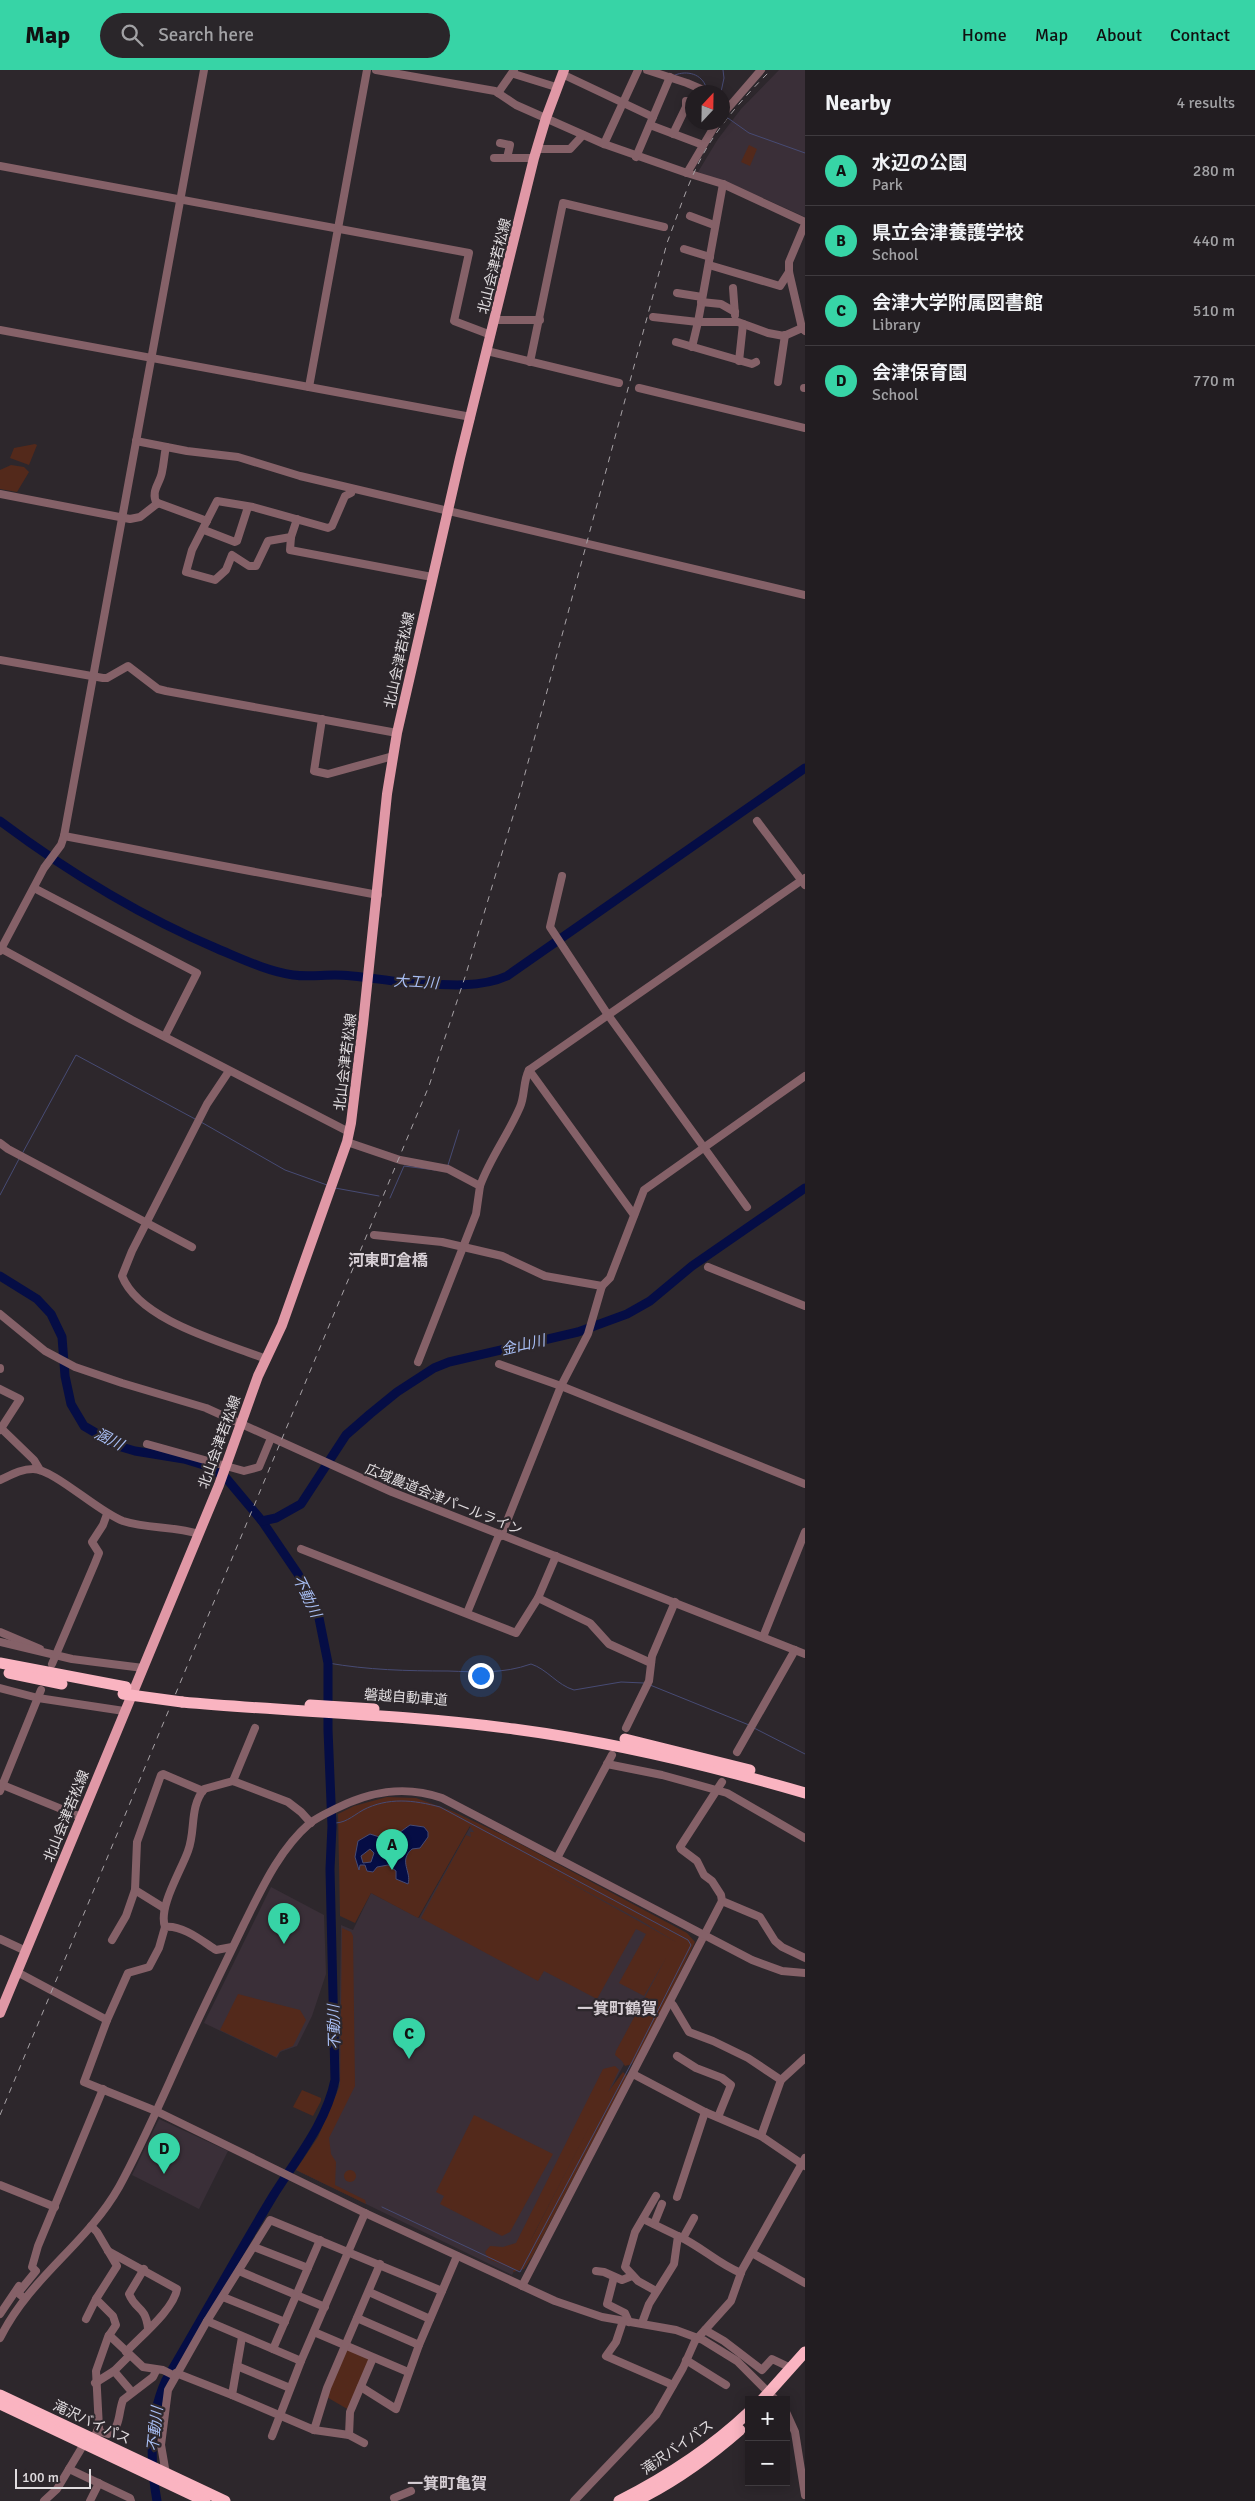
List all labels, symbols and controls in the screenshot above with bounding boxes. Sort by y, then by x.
search box [100,13,450,58]
text: Map [25,20,70,50]
icon: search [118,21,146,49]
text: Search here [158,23,254,47]
text: Home [962,24,1007,46]
text: Map [1035,24,1068,46]
text: About [1096,24,1142,46]
text: Contact [1170,24,1230,46]
north arrow [685,85,730,130]
text: Nearby [825,90,891,116]
text: 4 results [1176,93,1235,113]
text: 水辺の公園 [872,151,967,175]
text: A [836,161,846,181]
text: 280 m [1193,161,1235,181]
text: Park [872,175,903,195]
street label: 北山会津若松線 [474,217,515,316]
text: 県立会津養護学校 [872,221,1024,245]
text: B [836,231,846,251]
text: 440 m [1193,231,1235,251]
text: School [872,245,918,265]
text: 会津大学附属図書館 [872,291,1043,315]
text: C [836,301,846,321]
text: 510 m [1193,301,1235,321]
text: Library [872,315,921,335]
text: 会津保育園 [872,361,967,385]
text: D [836,371,846,391]
text: 770 m [1193,371,1235,391]
text: School [872,385,918,405]
street label: 北山会津若松線 [381,610,418,710]
water label: 大工川 [393,972,441,992]
street label: 北山会津若松線 [331,1012,360,1112]
district label: 河東町倉橋 [348,1251,428,1271]
water label: 金山川 [499,1331,549,1359]
street label: 北山会津若松線 [195,1393,244,1491]
water label: 溷川 [92,1424,128,1455]
street label: 広域農道会津パールライン [363,1460,525,1539]
water label: 不動川 [289,1572,326,1622]
your location [468,1663,494,1689]
street label: 磐越自動車道 [363,1686,448,1709]
street label: 北山会津若松線 [40,1768,93,1865]
pin: A [376,1829,408,1870]
pin: B [268,1903,300,1944]
district label: 一箕町鶴賀 [577,1999,657,2019]
water label: 不動川 [325,2002,343,2050]
pin: C [393,2018,425,2059]
pin: D [148,2133,180,2174]
map controls [745,2396,790,2486]
button: + [745,2396,790,2441]
street label: 滝沢バイパス [50,2397,133,2448]
water label: 不動川 [144,2404,167,2452]
street label: 滝沢バイパス [638,2416,716,2478]
button: − [745,2441,790,2486]
scale bar [15,2466,91,2489]
text: 100 m [22,2469,59,2486]
district label: 一箕町亀賀 [407,2474,487,2494]

